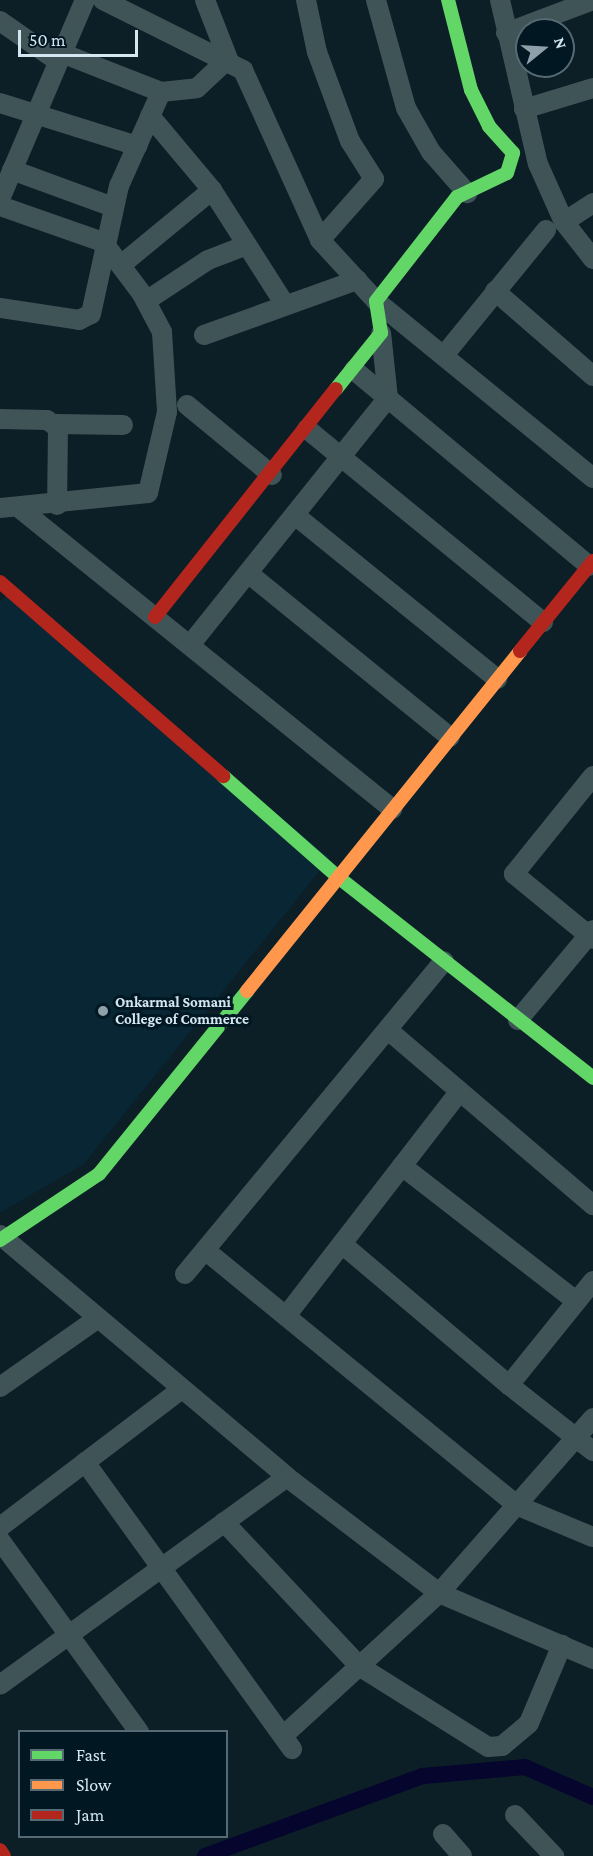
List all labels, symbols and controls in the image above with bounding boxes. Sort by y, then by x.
scale bar [21,18,141,56]
north arrow [515,18,575,78]
text: 50 m [29,30,66,50]
text: N [551,35,570,51]
place label: Onkarmal Somani College of Commerce [115,993,249,1028]
marker: Onkarmal Somani College of Commerce [96,1004,110,1018]
legend [18,1730,228,1838]
text: Fast [76,1745,106,1765]
text: Slow [76,1775,111,1795]
text: Jam [76,1805,104,1825]

